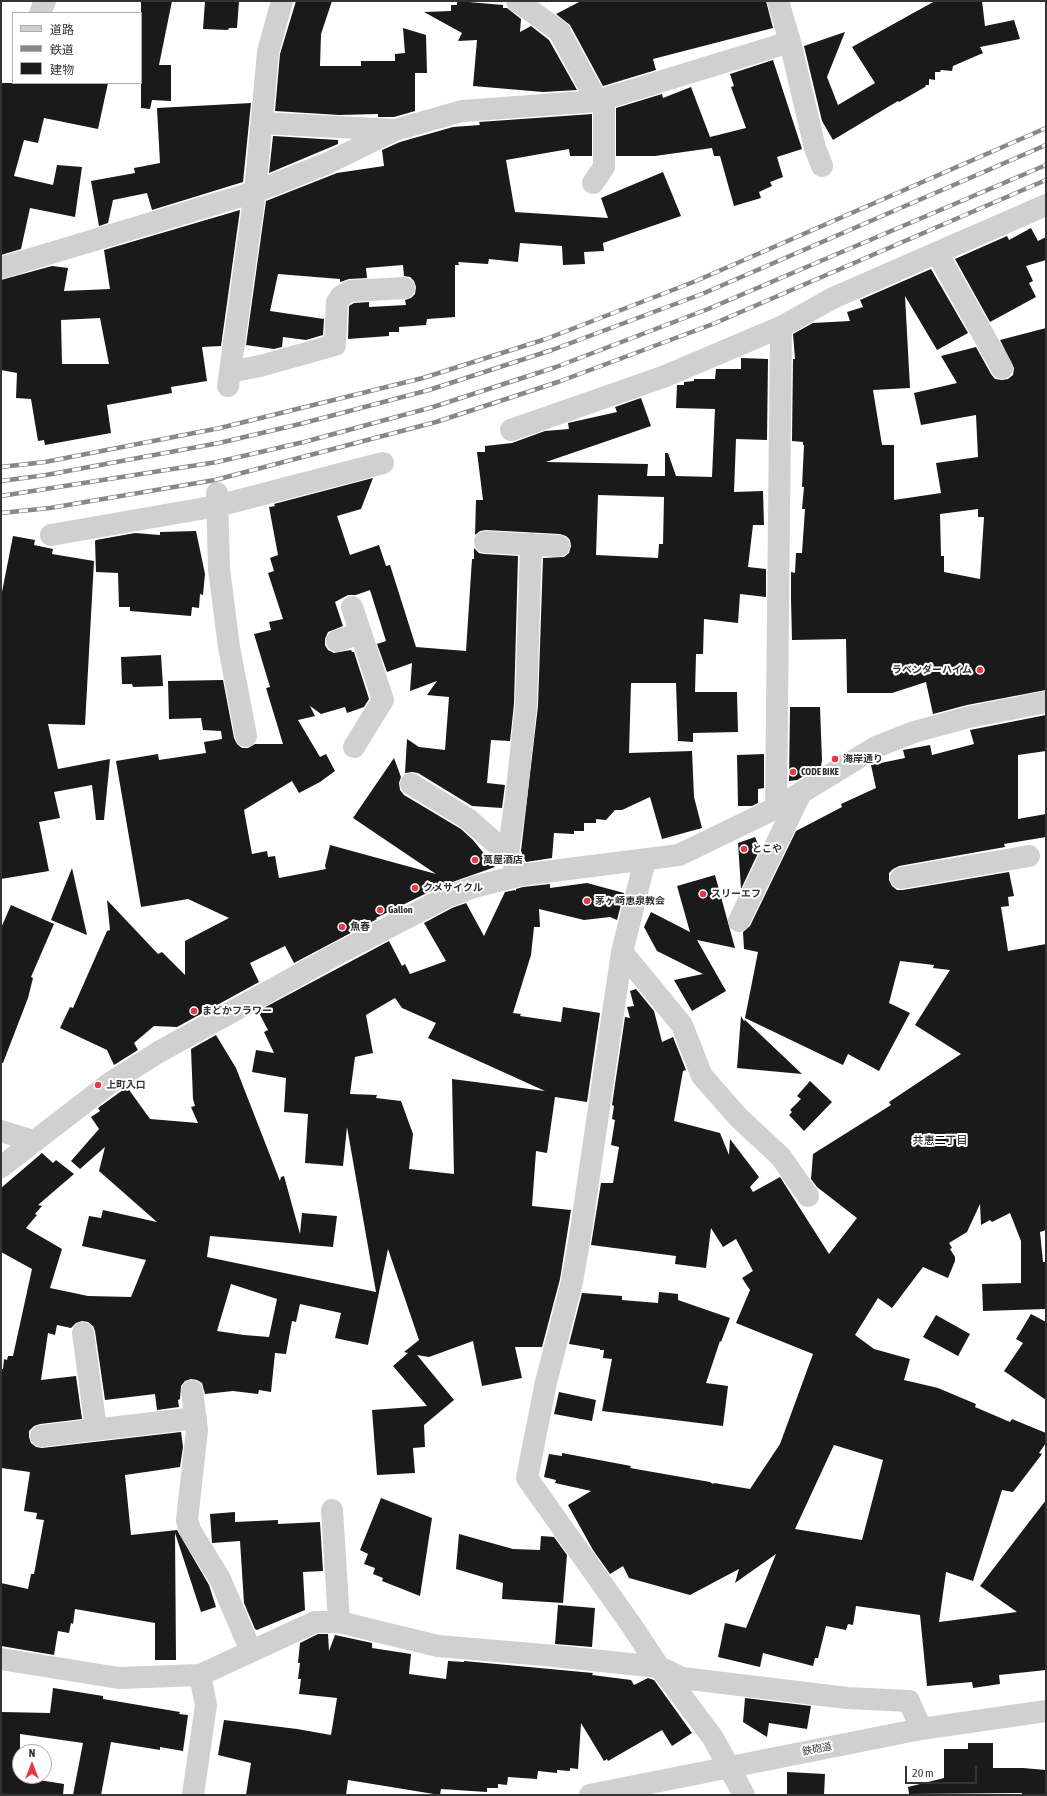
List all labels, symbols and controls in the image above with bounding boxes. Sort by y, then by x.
legend [12,12,142,84]
text: 道路 [50,23,74,37]
text: 鉄道 [50,43,74,57]
text: 建物 [50,63,74,77]
place label: ラベンダーハイム [892,664,972,676]
marker: ラベンダーハイム [975,665,985,675]
place label: 海岸通り [843,753,883,765]
marker: 海岸通り [830,754,840,764]
place label: CODE BIKE [801,766,839,778]
marker: CODE BIKE [788,767,798,777]
place label: とこや [752,843,782,855]
marker: とこや [739,844,749,854]
place label: 萬屋酒店 [483,854,523,866]
marker: 萬屋酒店 [470,855,480,865]
place label: クメサイクル [423,882,483,894]
marker: クメサイクル [410,883,420,893]
place label: スリーエフ [711,888,761,900]
marker: スリーエフ [698,889,708,899]
place label: 茅ヶ崎恵泉教会 [595,895,665,907]
marker: 茅ヶ崎恵泉教会 [582,896,592,906]
place label: Gallon [388,904,413,916]
marker: Gallon [375,905,385,915]
place label: 魚春 [350,921,370,933]
marker: 魚春 [337,922,347,932]
place label: まどかフラワー [202,1005,272,1017]
marker: まどかフラワー [189,1006,199,1016]
place label: 上町入口 [106,1079,146,1091]
marker: 上町入口 [93,1080,103,1090]
district label: 共恵二丁目 [913,1134,967,1148]
street label: 鉄砲道 [801,1740,833,1758]
north arrow [12,1744,52,1784]
text: N [29,1747,35,1759]
scale bar [907,1758,979,1784]
text: 20 m [912,1766,934,1780]

